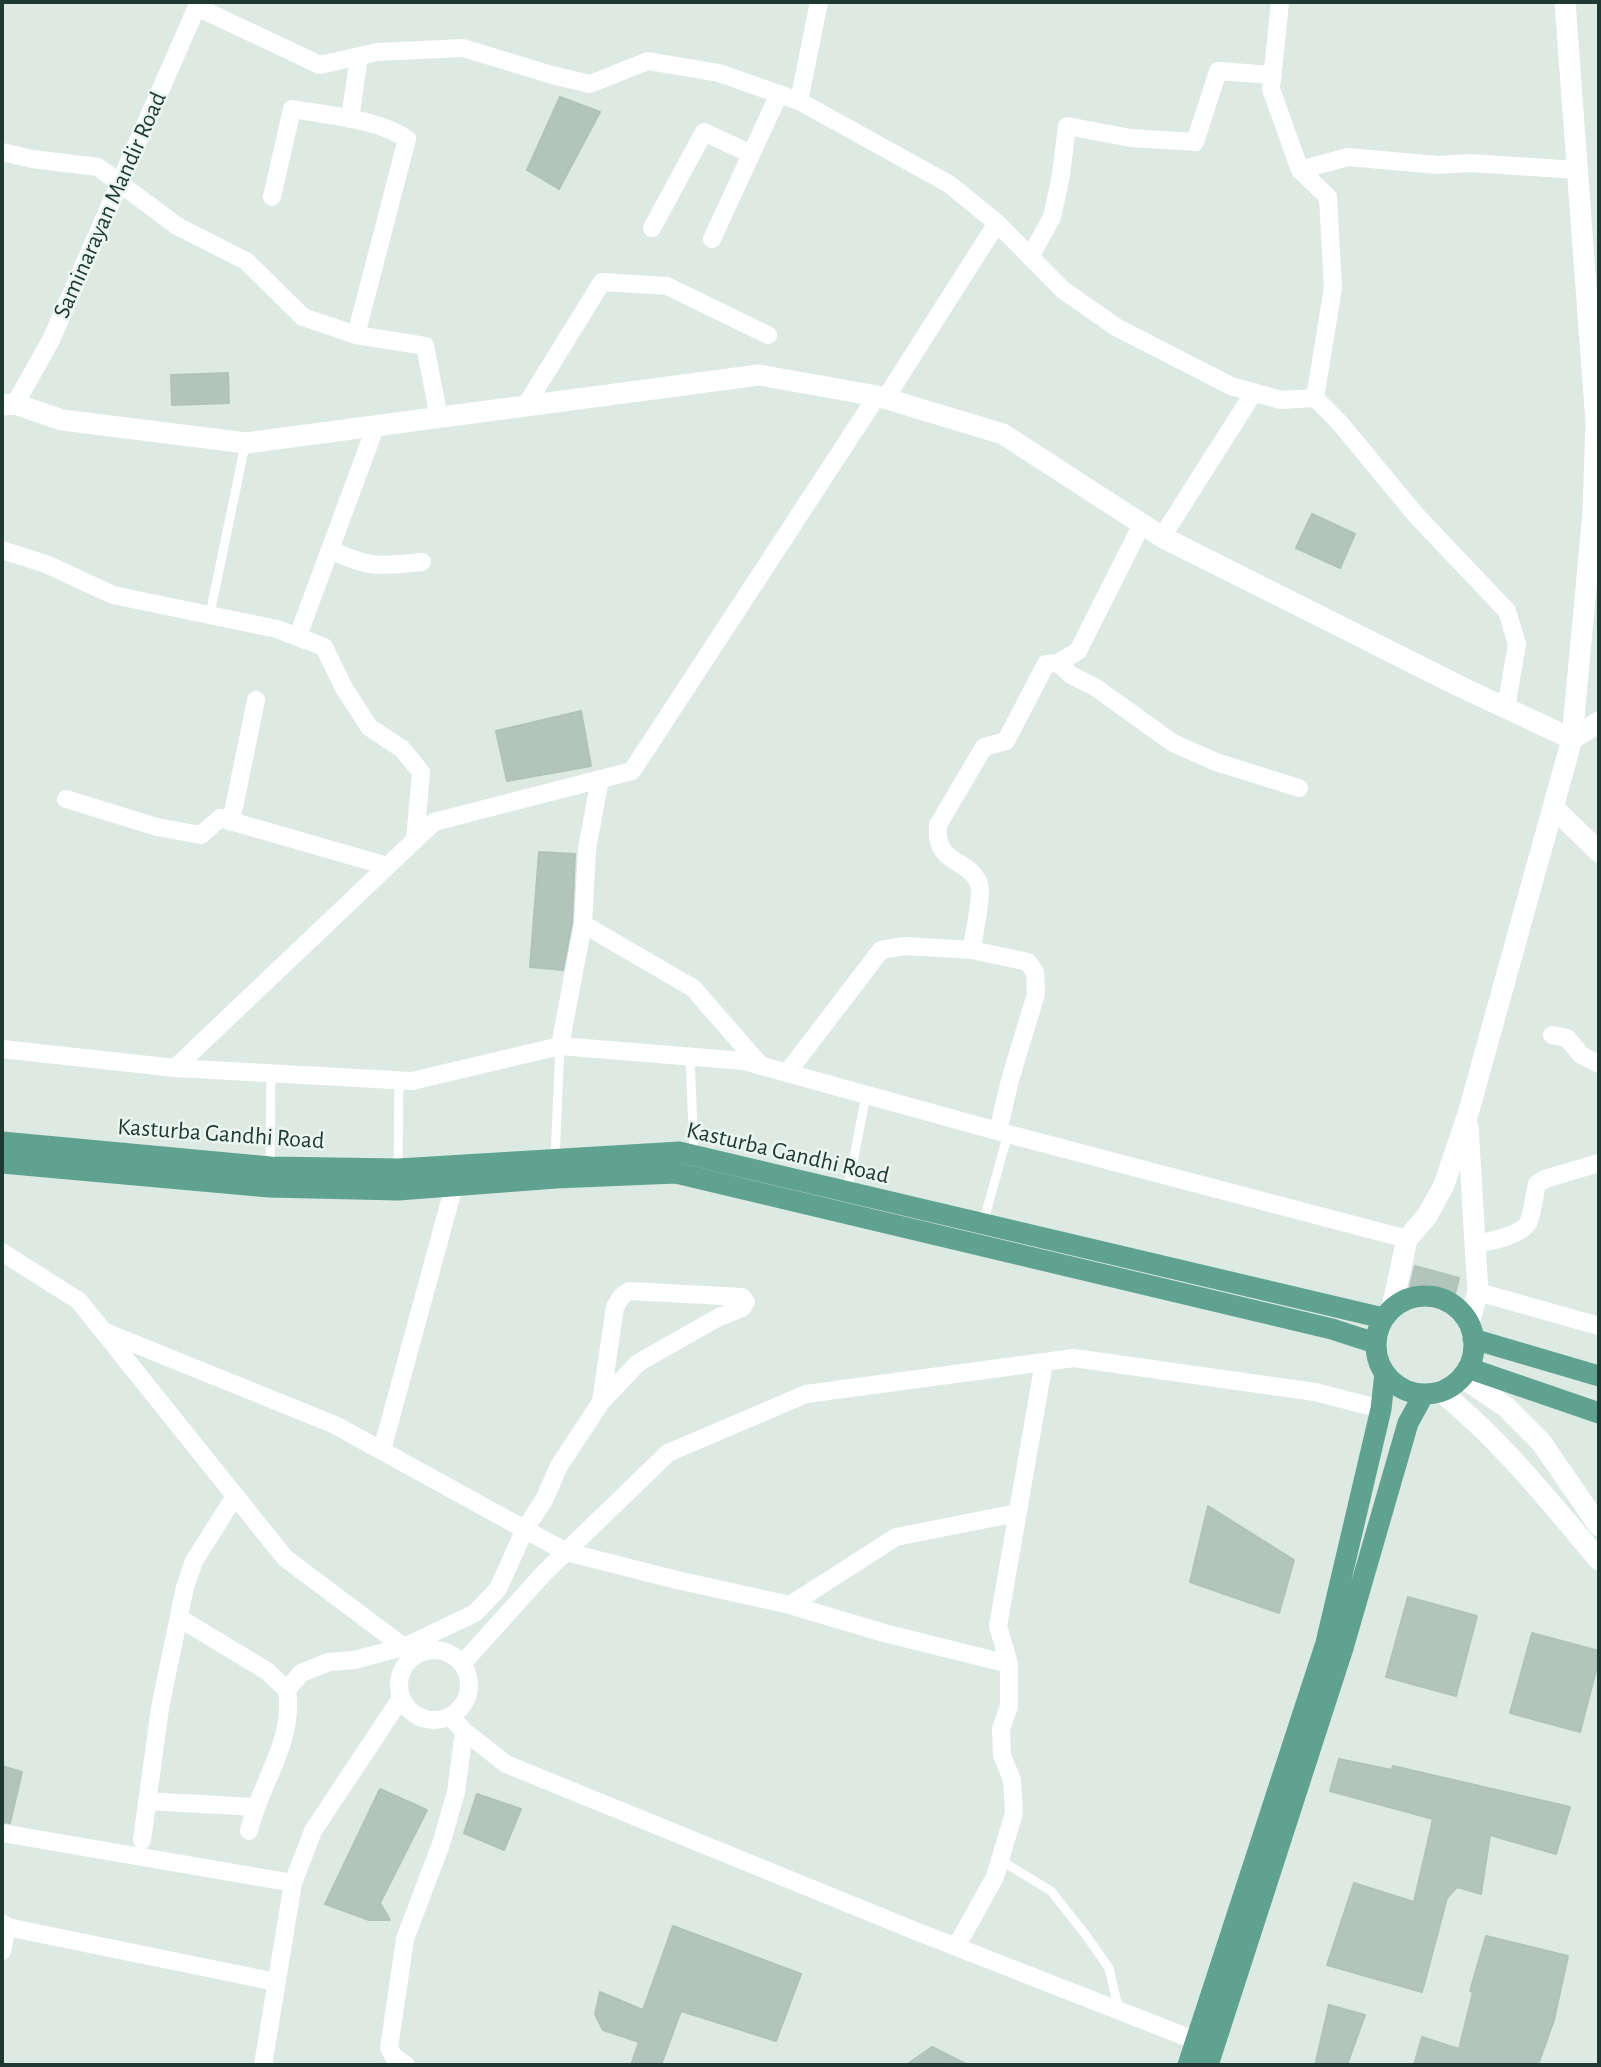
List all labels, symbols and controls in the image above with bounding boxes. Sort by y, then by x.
street label: Saminarayan Mandir Road [47,87,173,323]
street label: Kasturba Gandhi Road [117,1112,325,1156]
street label: Kasturba Gandhi Road [684,1116,892,1190]

